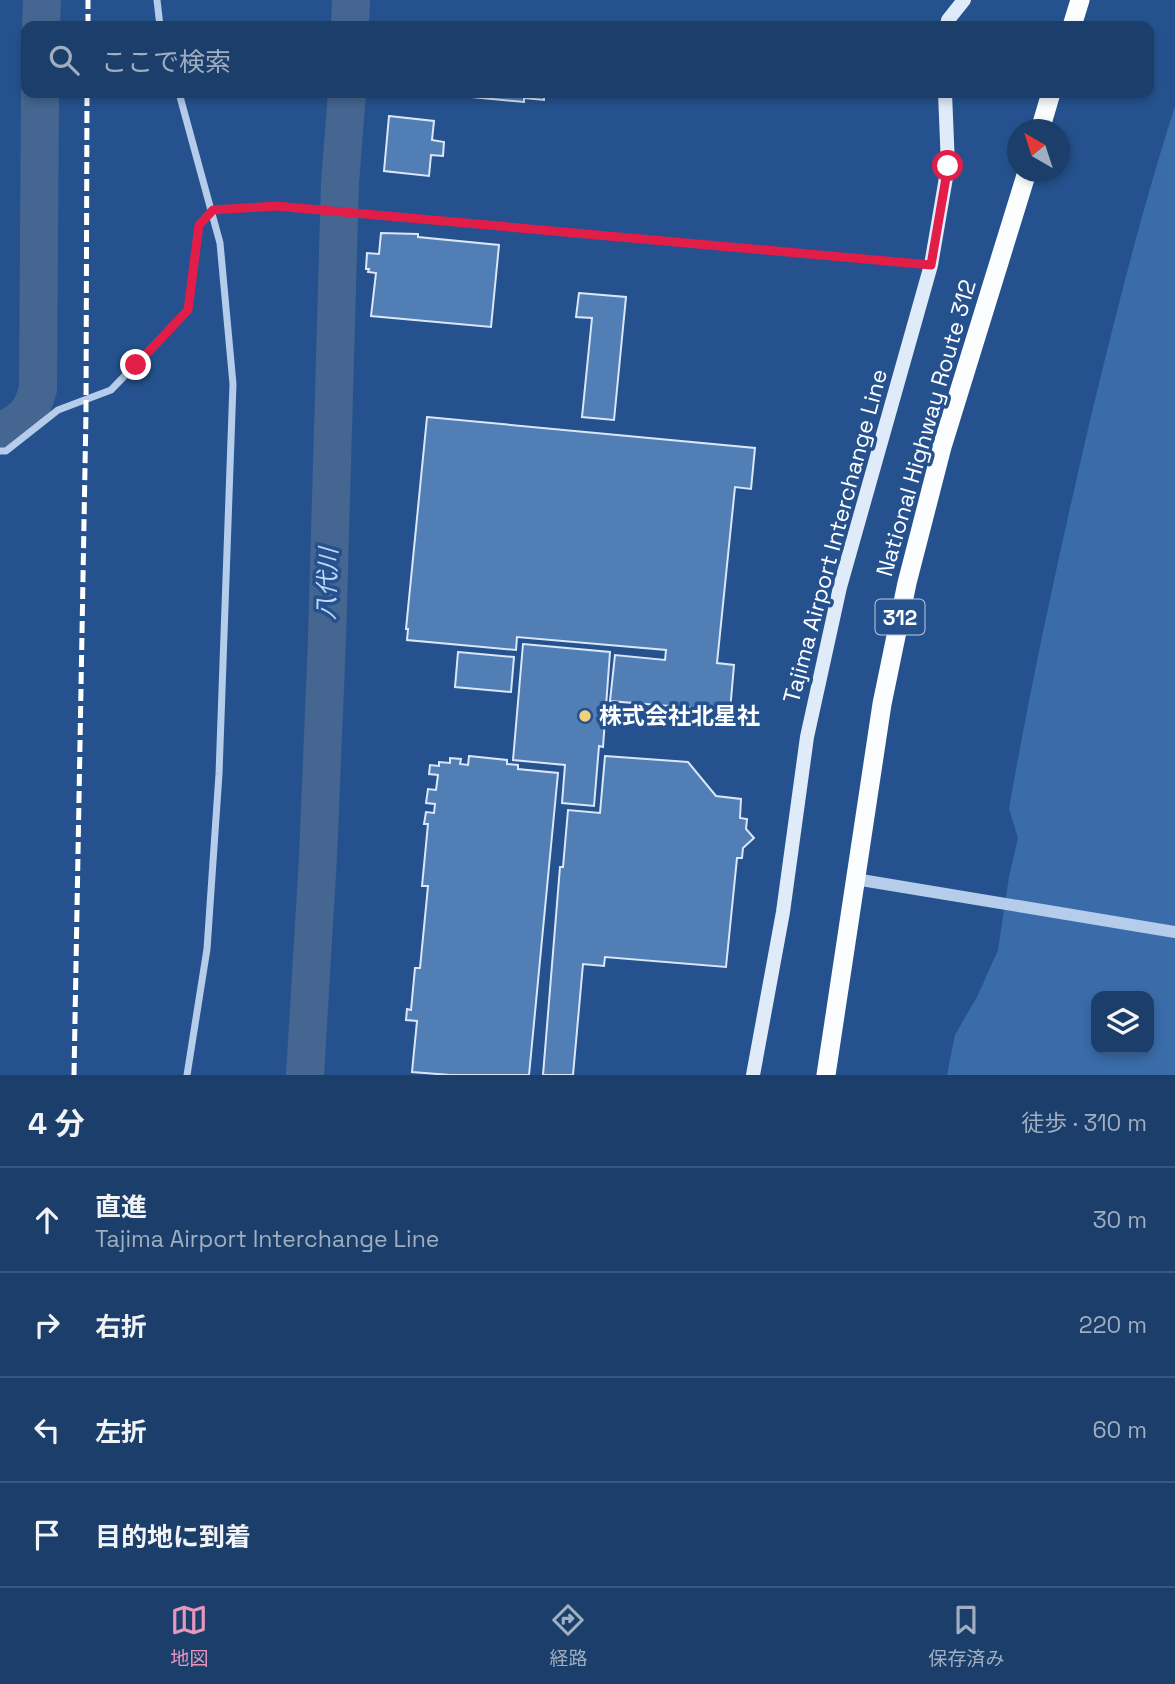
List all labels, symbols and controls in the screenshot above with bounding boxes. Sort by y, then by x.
search box [21,21,1154,98]
icon: search [45,41,83,79]
text: ここで検索 [101,45,231,79]
north arrow [1007,119,1070,182]
route start [932,150,963,181]
street label: National Highway Route 312 [869,276,983,580]
route end [120,349,151,380]
street label: Tajima Airport Interchange Line [776,366,894,706]
water label: 八代川 [310,544,344,621]
road number: 312 [876,600,925,634]
place label: 株式会社北星社 [599,701,760,731]
marker: 株式会社北星社 [577,708,593,724]
map controls [1091,991,1154,1054]
button: layers [1091,991,1154,1054]
text: 4 分 [28,1104,85,1143]
text: 徒歩 · 310 m [1021,1108,1147,1138]
text: 直進 [95,1190,147,1224]
icon: ahead [28,1201,66,1239]
text: 30 m [1093,1205,1147,1235]
text: Tajima Airport Interchange Line [95,1224,439,1254]
icon: right [28,1306,66,1344]
text: 右折 [95,1310,147,1344]
text: 220 m [1079,1310,1147,1340]
icon: left [28,1411,66,1449]
text: 左折 [95,1415,147,1449]
text: 60 m [1092,1415,1147,1445]
icon: arrive [28,1516,66,1554]
text: 目的地に到着 [95,1520,251,1554]
tab: 地図 [170,1601,209,1671]
tab: 経路 [549,1601,588,1671]
tab: 保存済み [928,1601,1005,1671]

